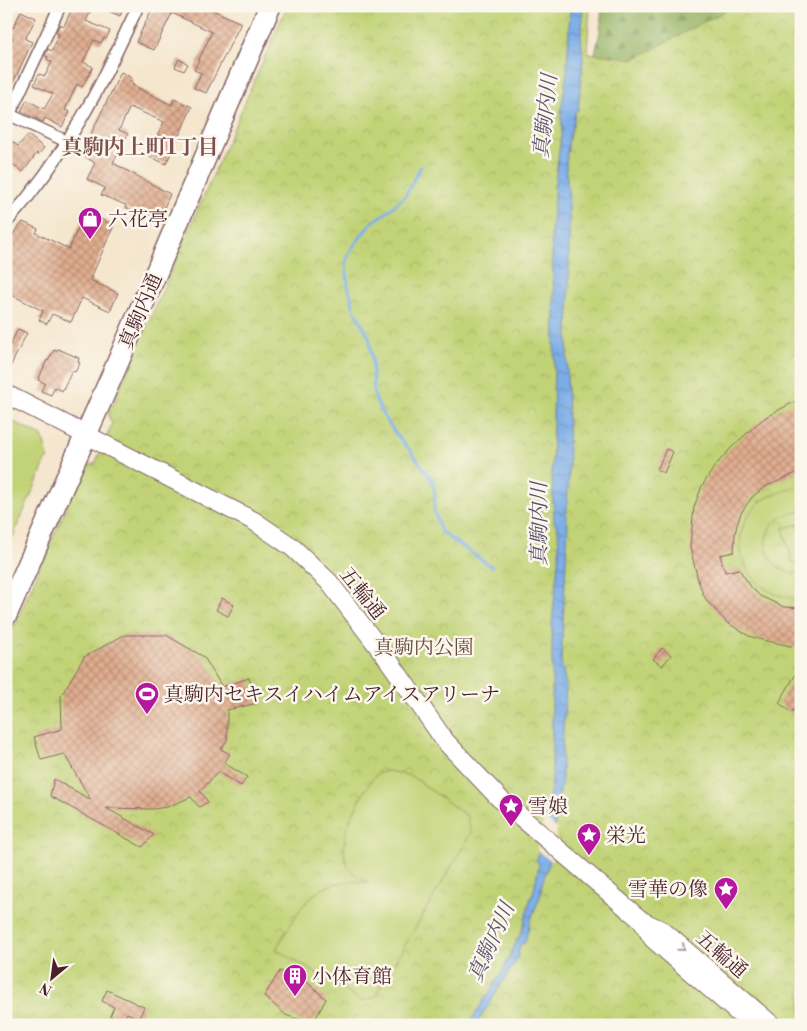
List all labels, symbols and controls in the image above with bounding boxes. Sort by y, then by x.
water label: 真駒内川 [529,71,564,159]
district label: 真駒内上町1丁目 [61,135,219,161]
shop icon: 六花亭 [77,206,103,240]
place label: 六花亭 [108,208,168,233]
street label: 真駒内通 [114,270,169,353]
water label: 真駒内川 [527,480,553,566]
street label: 五輪通 [333,563,390,625]
park label: 真駒内公園 [374,636,474,661]
sports icon: 真駒内セキスイハイムアイスアリーナ [134,681,160,715]
place label: 真駒内セキスイハイムアイスアリーナ [164,683,500,708]
place icon: 雪娘 [498,793,524,827]
place label: 雪娘 [528,795,568,820]
place icon: 栄光 [576,822,602,856]
place label: 栄光 [606,824,646,849]
place icon: 雪華の像 [713,876,739,910]
place label: 雪華の像 [628,878,708,903]
water label: 真駒内川 [463,897,522,986]
street label: 五輪通 [690,926,752,984]
one-way arrow [677,942,686,951]
north arrow [28,954,78,1004]
building icon: 小体育館 [282,963,308,997]
place label: 小体育館 [312,965,392,990]
text: N [37,978,55,999]

